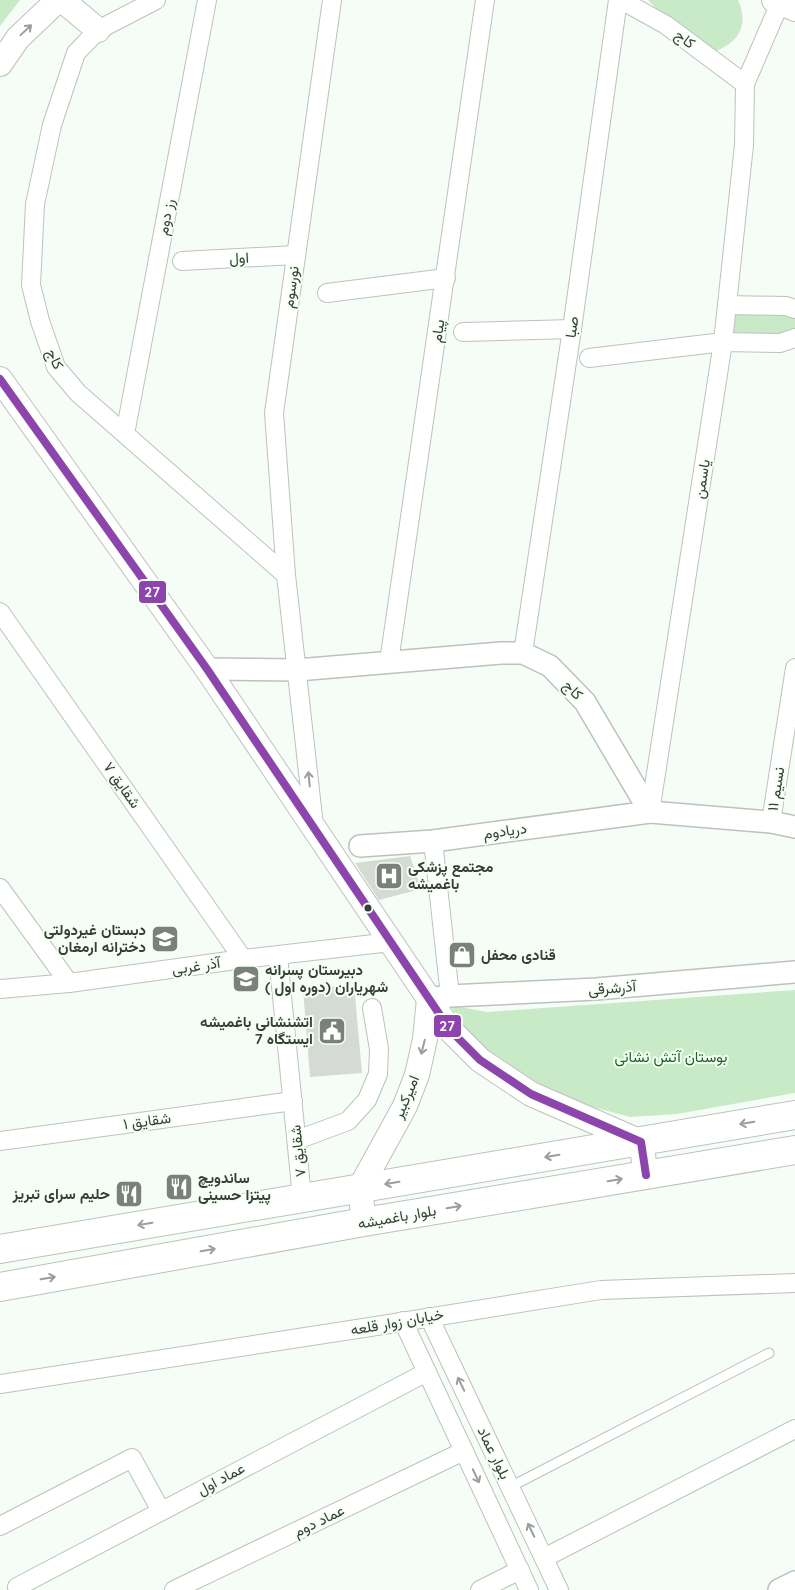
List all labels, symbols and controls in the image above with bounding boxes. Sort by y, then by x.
one-way arrow [20,24,32,36]
street label: کاج [670,25,700,54]
street label: رز دوم [153,197,179,237]
street label: اول [229,247,249,268]
street label: نورسوم [278,265,304,309]
street label: صبا [561,315,582,339]
street label: پیام [426,318,450,344]
street label: کاج [41,345,69,373]
street label: یاسمن [689,458,715,500]
line badge: 27 [138,580,167,604]
text: 27 [144,583,160,601]
street label: کاج [558,676,588,705]
street label: شقایق ۷ [99,758,145,812]
street label: نسیم ۱۱ [763,765,789,813]
one-way arrow [304,771,314,787]
street label: دریادوم [482,818,528,844]
place label: مجتمع پزشکی باغمیشه [408,857,493,893]
hospital icon: مجتمع پزشکی باغمیشه [374,861,404,891]
unlabelled marker [363,903,373,913]
place label: دبستان غیردولتی دخترانه ارمغان [44,920,146,956]
school or university icon: دبستان غیردولتی دخترانه ارمغان [150,924,180,954]
shop icon: قنادی محفل [447,940,477,970]
place label: قنادی محفل [481,945,556,964]
street label: آذر غربی [171,952,223,979]
place label: دبیرستان پسرانه شهریاران (دوره اول ) [265,960,388,996]
school or university icon: دبیرستان پسرانه شهریاران (دوره اول ) [231,964,261,994]
street label: آذرشرقی [587,976,638,1000]
place label: اتشنشانی باغمیشه ایستگاه 7 [200,1012,313,1048]
line badge: 27 [433,1014,462,1038]
public building icon: اتشنشانی باغمیشه ایستگاه 7 [317,1016,347,1046]
text: 27 [439,1017,455,1035]
one-way arrow [418,1039,427,1055]
park label: بوستان آتش نشانی [615,1047,727,1067]
street label: امیرکبیر [388,1072,423,1122]
street label: شقایق ۱ [122,1108,172,1134]
one-way arrow [739,1119,755,1128]
street label: شقایق ۷ [285,1124,311,1178]
one-way arrow [545,1152,561,1162]
place label: ساندویچ پیتزا حسینی [198,1168,271,1205]
restaurant icon: ساندویچ پیتزا حسینی [164,1172,194,1202]
one-way arrow [606,1175,622,1185]
one-way arrow [384,1178,400,1188]
restaurant icon: حلیم سرای تبریز [114,1179,144,1209]
place label: حلیم سرای تبریز [12,1184,110,1204]
street label: بلوار باغمیشه [356,1200,438,1233]
one-way arrow [446,1202,462,1212]
one-way arrow [138,1220,154,1230]
one-way arrow [200,1244,216,1254]
one-way arrow [40,1273,56,1283]
street label: خیابان زوار قلعه [349,1304,445,1339]
one-way arrow [455,1376,465,1391]
street label: بلوار عماد [474,1423,515,1482]
street label: عماد اول [194,1458,248,1499]
one-way arrow [471,1468,481,1483]
street label: عماد دوم [290,1500,348,1542]
one-way arrow [526,1523,535,1538]

